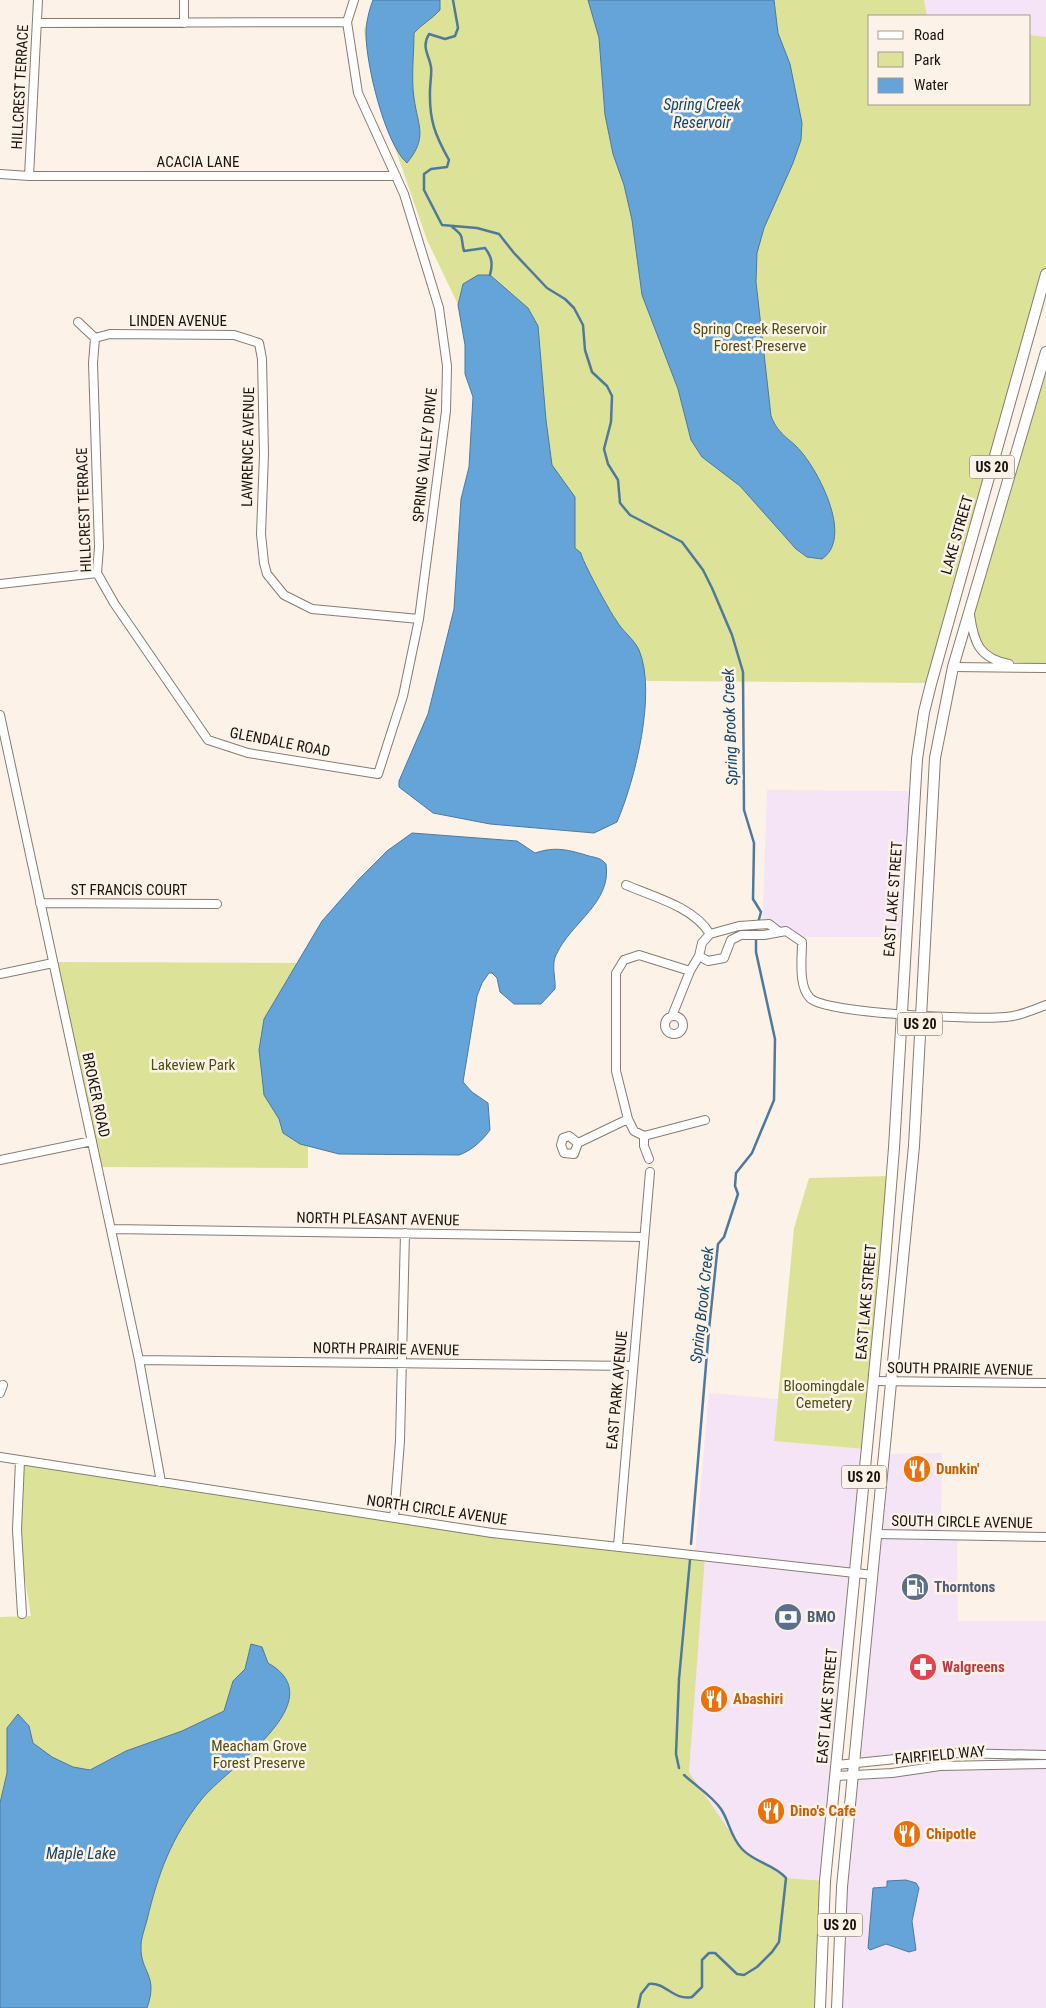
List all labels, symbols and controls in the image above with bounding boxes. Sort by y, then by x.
legend [868,15,1031,105]
street label: HILLCREST TERRACE [8,24,32,150]
text: Road [914,26,944,44]
text: Park [914,51,941,69]
text: Water [914,76,949,94]
water label: Spring Creek Reservoir [663,95,742,132]
street label: ACACIA LANE [157,153,239,171]
street label: LINDEN AVENUE [129,312,227,330]
park label: Spring Creek Reservoir Forest Preserve [693,320,827,355]
street label: LAWRENCE AVENUE [238,387,258,507]
street label: SPRING VALLEY DRIVE [409,387,441,523]
street label: HILLCREST TERRACE [73,447,95,573]
road number: US 20 [970,456,1014,478]
street label: LAKE STREET [937,493,977,577]
water label: Spring Brook Creek [718,667,742,786]
street label: GLENDALE ROAD [228,723,332,761]
street label: EAST LAKE STREET [880,840,906,958]
street label: ST FRANCIS COURT [71,881,187,899]
road number: US 20 [898,1012,942,1036]
street label: BROKER ROAD [78,1051,114,1139]
park label: Lakeview Park [151,1056,236,1074]
street label: NORTH PLEASANT AVENUE [296,1209,460,1229]
street label: EAST LAKE STREET [852,1243,880,1361]
water label: Spring Brook Creek [686,1245,718,1364]
street label: EAST PARK AVENUE [603,1330,631,1450]
street label: NORTH PRAIRIE AVENUE [313,1339,459,1359]
street label: SOUTH PRAIRIE AVENUE [887,1359,1033,1379]
park label: Bloomingdale Cemetery [783,1377,865,1412]
restaurant icon: Dunkin' [902,1454,932,1484]
place label: Dunkin' [936,1460,980,1478]
road number: US 20 [842,1465,886,1488]
street label: NORTH CIRCLE AVENUE [365,1491,509,1529]
street label: SOUTH CIRCLE AVENUE [891,1512,1033,1532]
fuel station icon: Thorntons [900,1572,930,1602]
place label: Thorntons [934,1578,996,1596]
bank icon: BMO [773,1602,803,1632]
place label: BMO [807,1608,836,1626]
street label: EAST LAKE STREET [813,1647,841,1765]
pharmacy icon: Walgreens [908,1652,938,1682]
place label: Walgreens [942,1658,1005,1676]
restaurant icon: Abashiri [699,1684,729,1714]
place label: Abashiri [733,1690,783,1708]
park label: Meacham Grove Forest Preserve [211,1737,307,1772]
street label: FAIRFIELD WAY [894,1742,986,1768]
restaurant icon: Dino's Cafe [756,1796,786,1826]
place label: Dino's Cafe [790,1802,856,1820]
restaurant icon: Chipotle [892,1819,922,1849]
place label: Chipotle [926,1825,976,1843]
water label: Maple Lake [46,1844,116,1863]
road number: US 20 [818,1914,862,1936]

